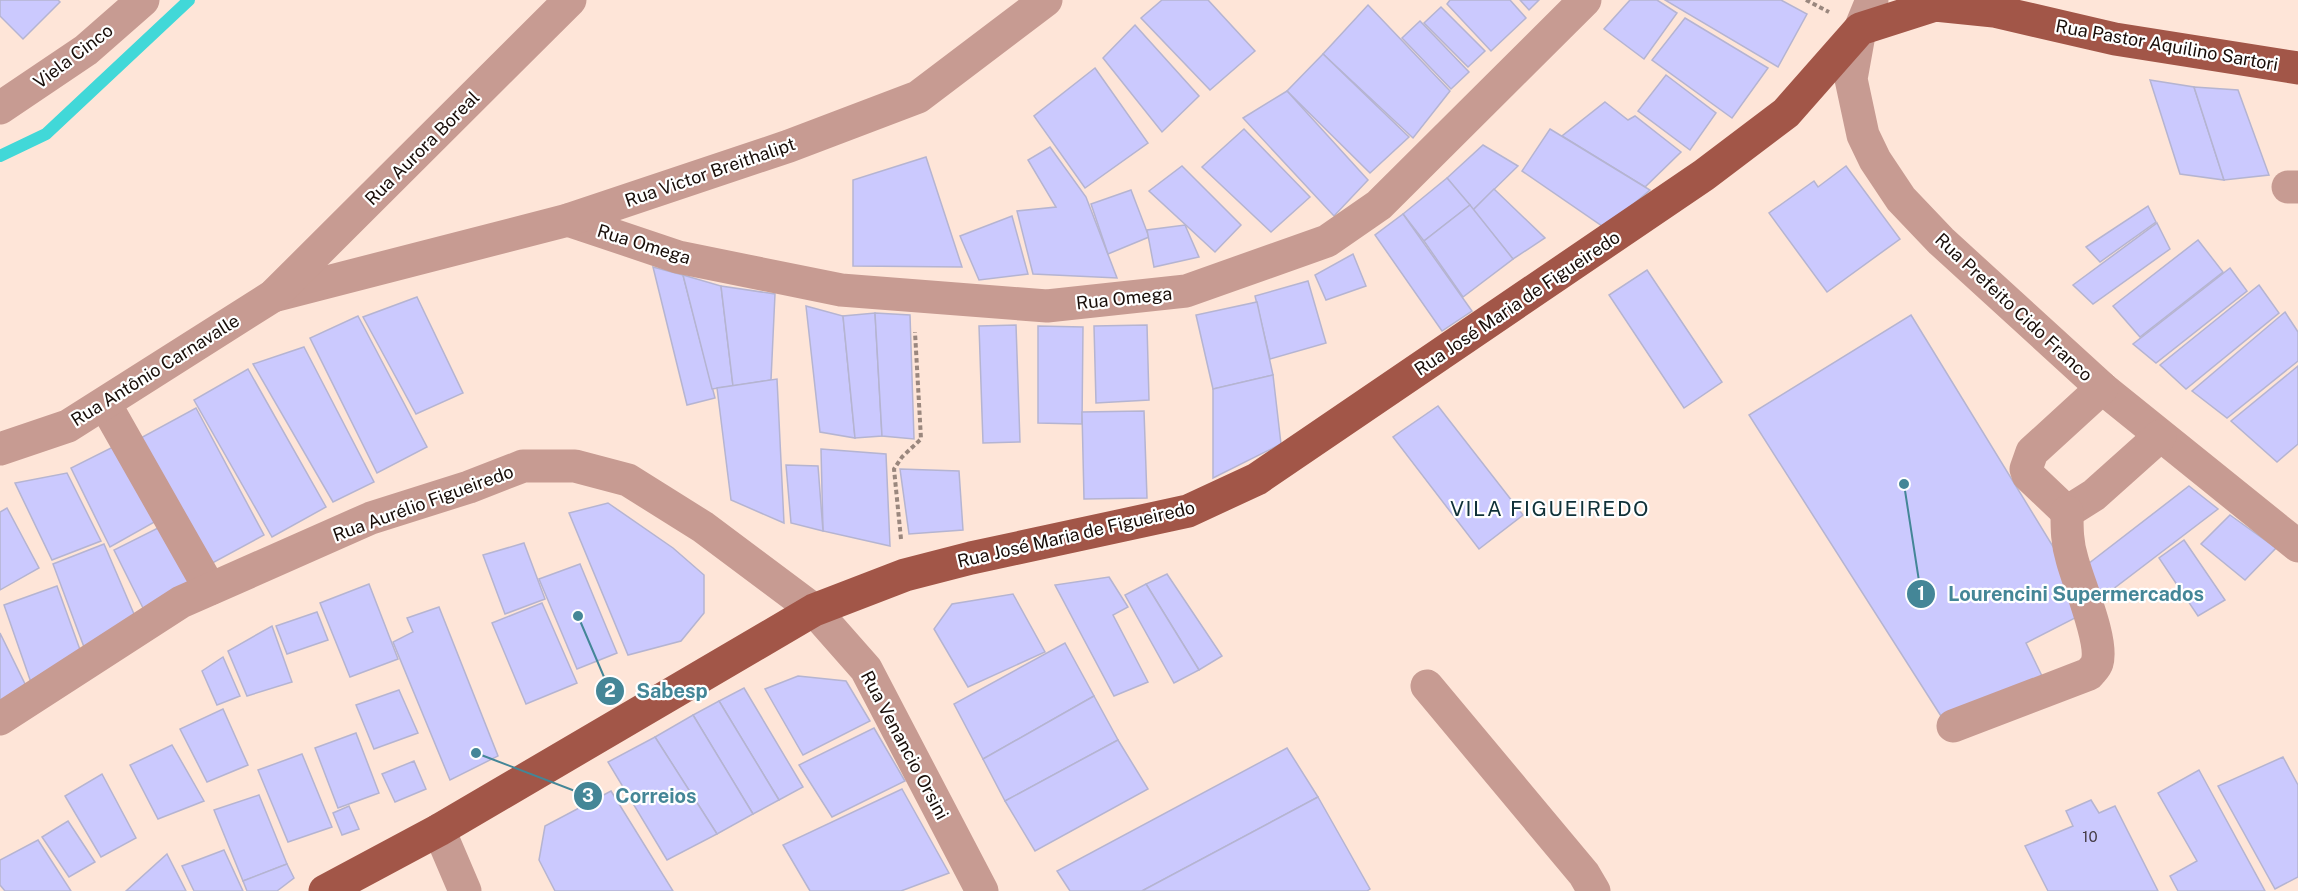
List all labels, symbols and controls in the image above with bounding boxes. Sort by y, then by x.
street label: Rua Pastor Aquilino Sartori [2054,15,2280,75]
street label: Viela Cinco [29,19,117,93]
street label: Rua Aurora Boreal [361,87,483,209]
street label: Rua Victor Breithalipt [622,133,798,211]
street label: Rua Omega [595,220,693,268]
street label: Rua José Maria de Figueiredo [1410,226,1624,380]
street label: Rua Prefeito Cido Franco [1931,229,2097,385]
street label: Rua Omega [1075,283,1173,313]
street label: Rua Antônio Carnavalle [67,310,243,430]
street label: Rua Aurélio Figueiredo [330,461,516,545]
street label: Rua José Maria de Figueiredo [955,496,1197,572]
district label: VILA FIGUEIREDO [1450,496,1650,521]
callout: Lourencini Supermercados [1906,575,2216,613]
text: Lourencini Supermercados [1948,582,2204,606]
text: 1 [1917,583,1925,604]
street label: Rua Venancio Orsini [857,667,953,823]
callout: Sabesp [595,672,720,710]
text: Sabesp [636,679,708,703]
text: 2 [604,680,616,701]
callout: Correios [573,777,708,815]
text: Correios [615,784,697,808]
text: 3 [582,785,594,806]
house number: 10 [2082,828,2098,845]

